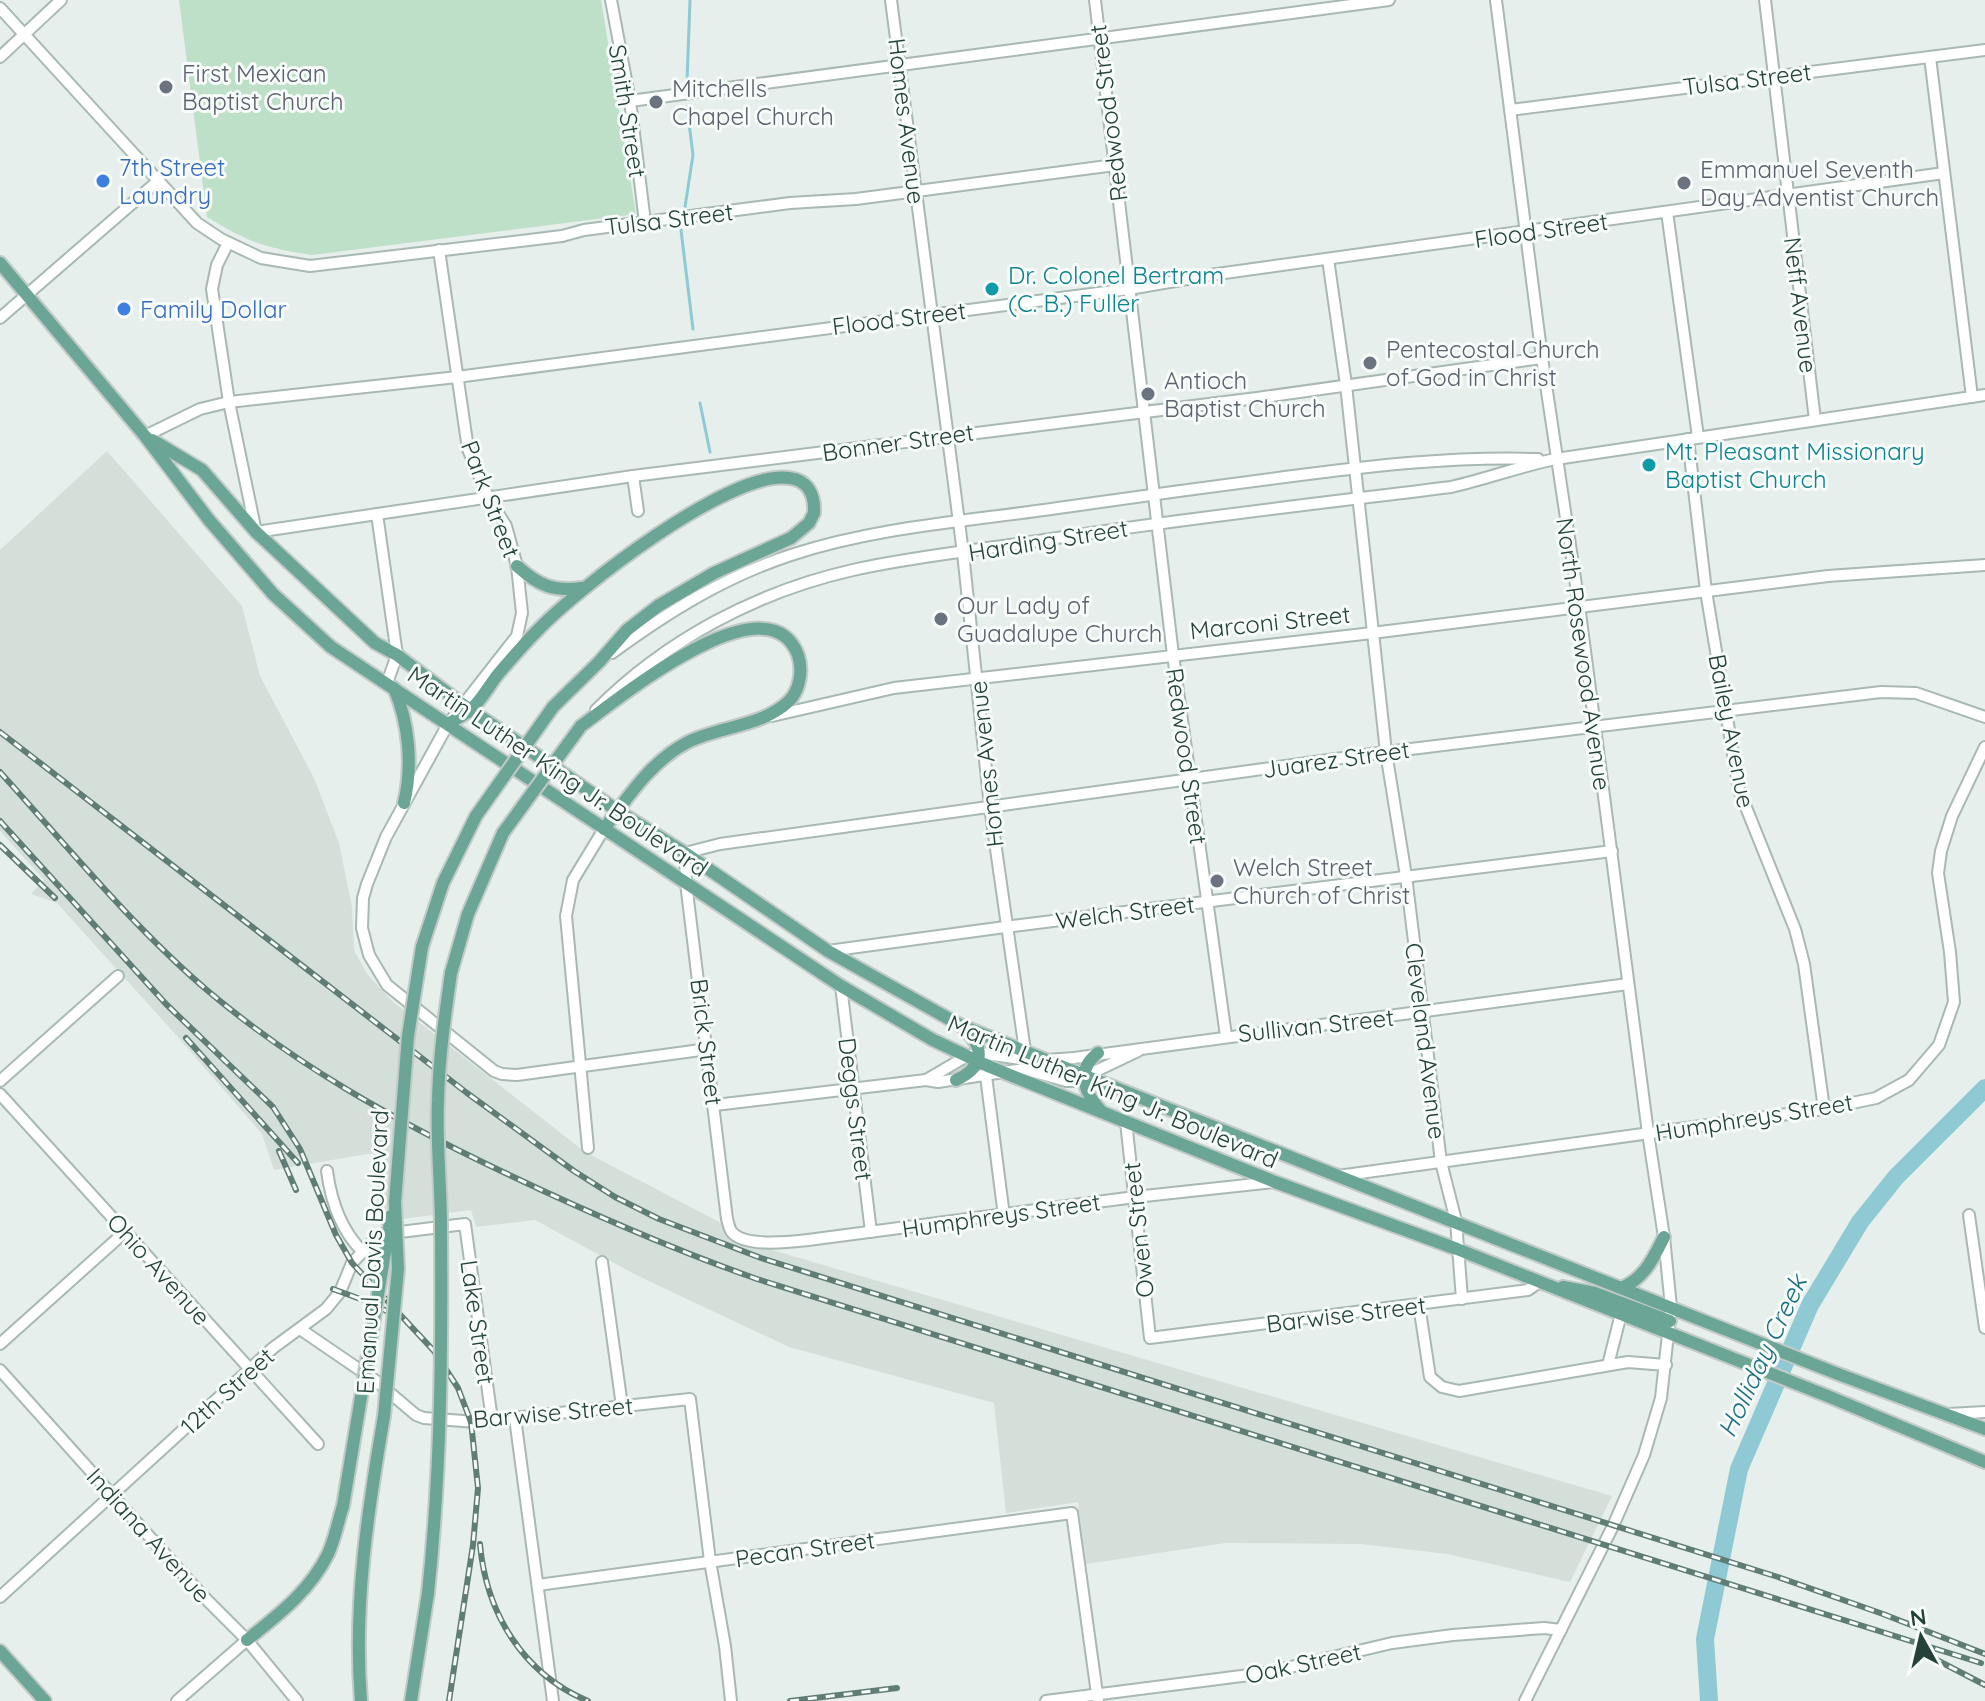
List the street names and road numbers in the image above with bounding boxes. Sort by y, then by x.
street label: Redwood Street [1082,23,1134,203]
street label: Homes Avenue [882,36,932,206]
street label: Smith Street [603,42,653,180]
street label: Tulsa Street [1681,56,1813,102]
street label: Tulsa Street [603,196,735,242]
street label: Flood Street [1472,206,1610,254]
street label: Neff Avenue [1778,235,1824,375]
street label: Flood Street [830,295,968,341]
street label: Bonner Street [820,417,976,467]
street label: Park Street [455,436,527,562]
street label: Harding Street [966,513,1130,567]
street label: North Rosewood Avenue [1550,516,1618,792]
street label: Marconi Street [1188,599,1352,645]
street label: Bailey Avenue [1702,651,1762,811]
street label: Martin Luther King Jr. Boulevard [402,659,714,883]
street label: Redwood Street [1160,666,1214,846]
street label: Homes Avenue [962,679,1010,849]
street label: Juarez Street [1261,734,1411,784]
street label: Welch Street [1054,889,1196,935]
street label: Cleveland Avenue [1399,941,1453,1141]
street label: Brick Street [684,977,730,1107]
street label: Sullivan Street [1237,1002,1395,1048]
street label: Martin Luther King Jr. Boulevard [943,1008,1283,1174]
street label: Deggs Street [832,1036,880,1182]
street label: Humphreys Street [1653,1087,1855,1147]
street label: Emanual Davis Boulevard [350,1109,394,1395]
street label: Owen Street [1116,1161,1160,1299]
street label: Humphreys Street [900,1186,1102,1244]
street label: Ohio Avenue [101,1207,217,1331]
street label: Lake Street [454,1258,502,1386]
street label: Barwise Street [1264,1289,1428,1339]
street label: 12th Street [174,1341,280,1441]
street label: Barwise Street [472,1390,634,1434]
street label: Indiana Avenue [81,1461,217,1609]
street label: Pecan Street [733,1524,877,1574]
street label: Oak Street [1242,1636,1364,1690]

